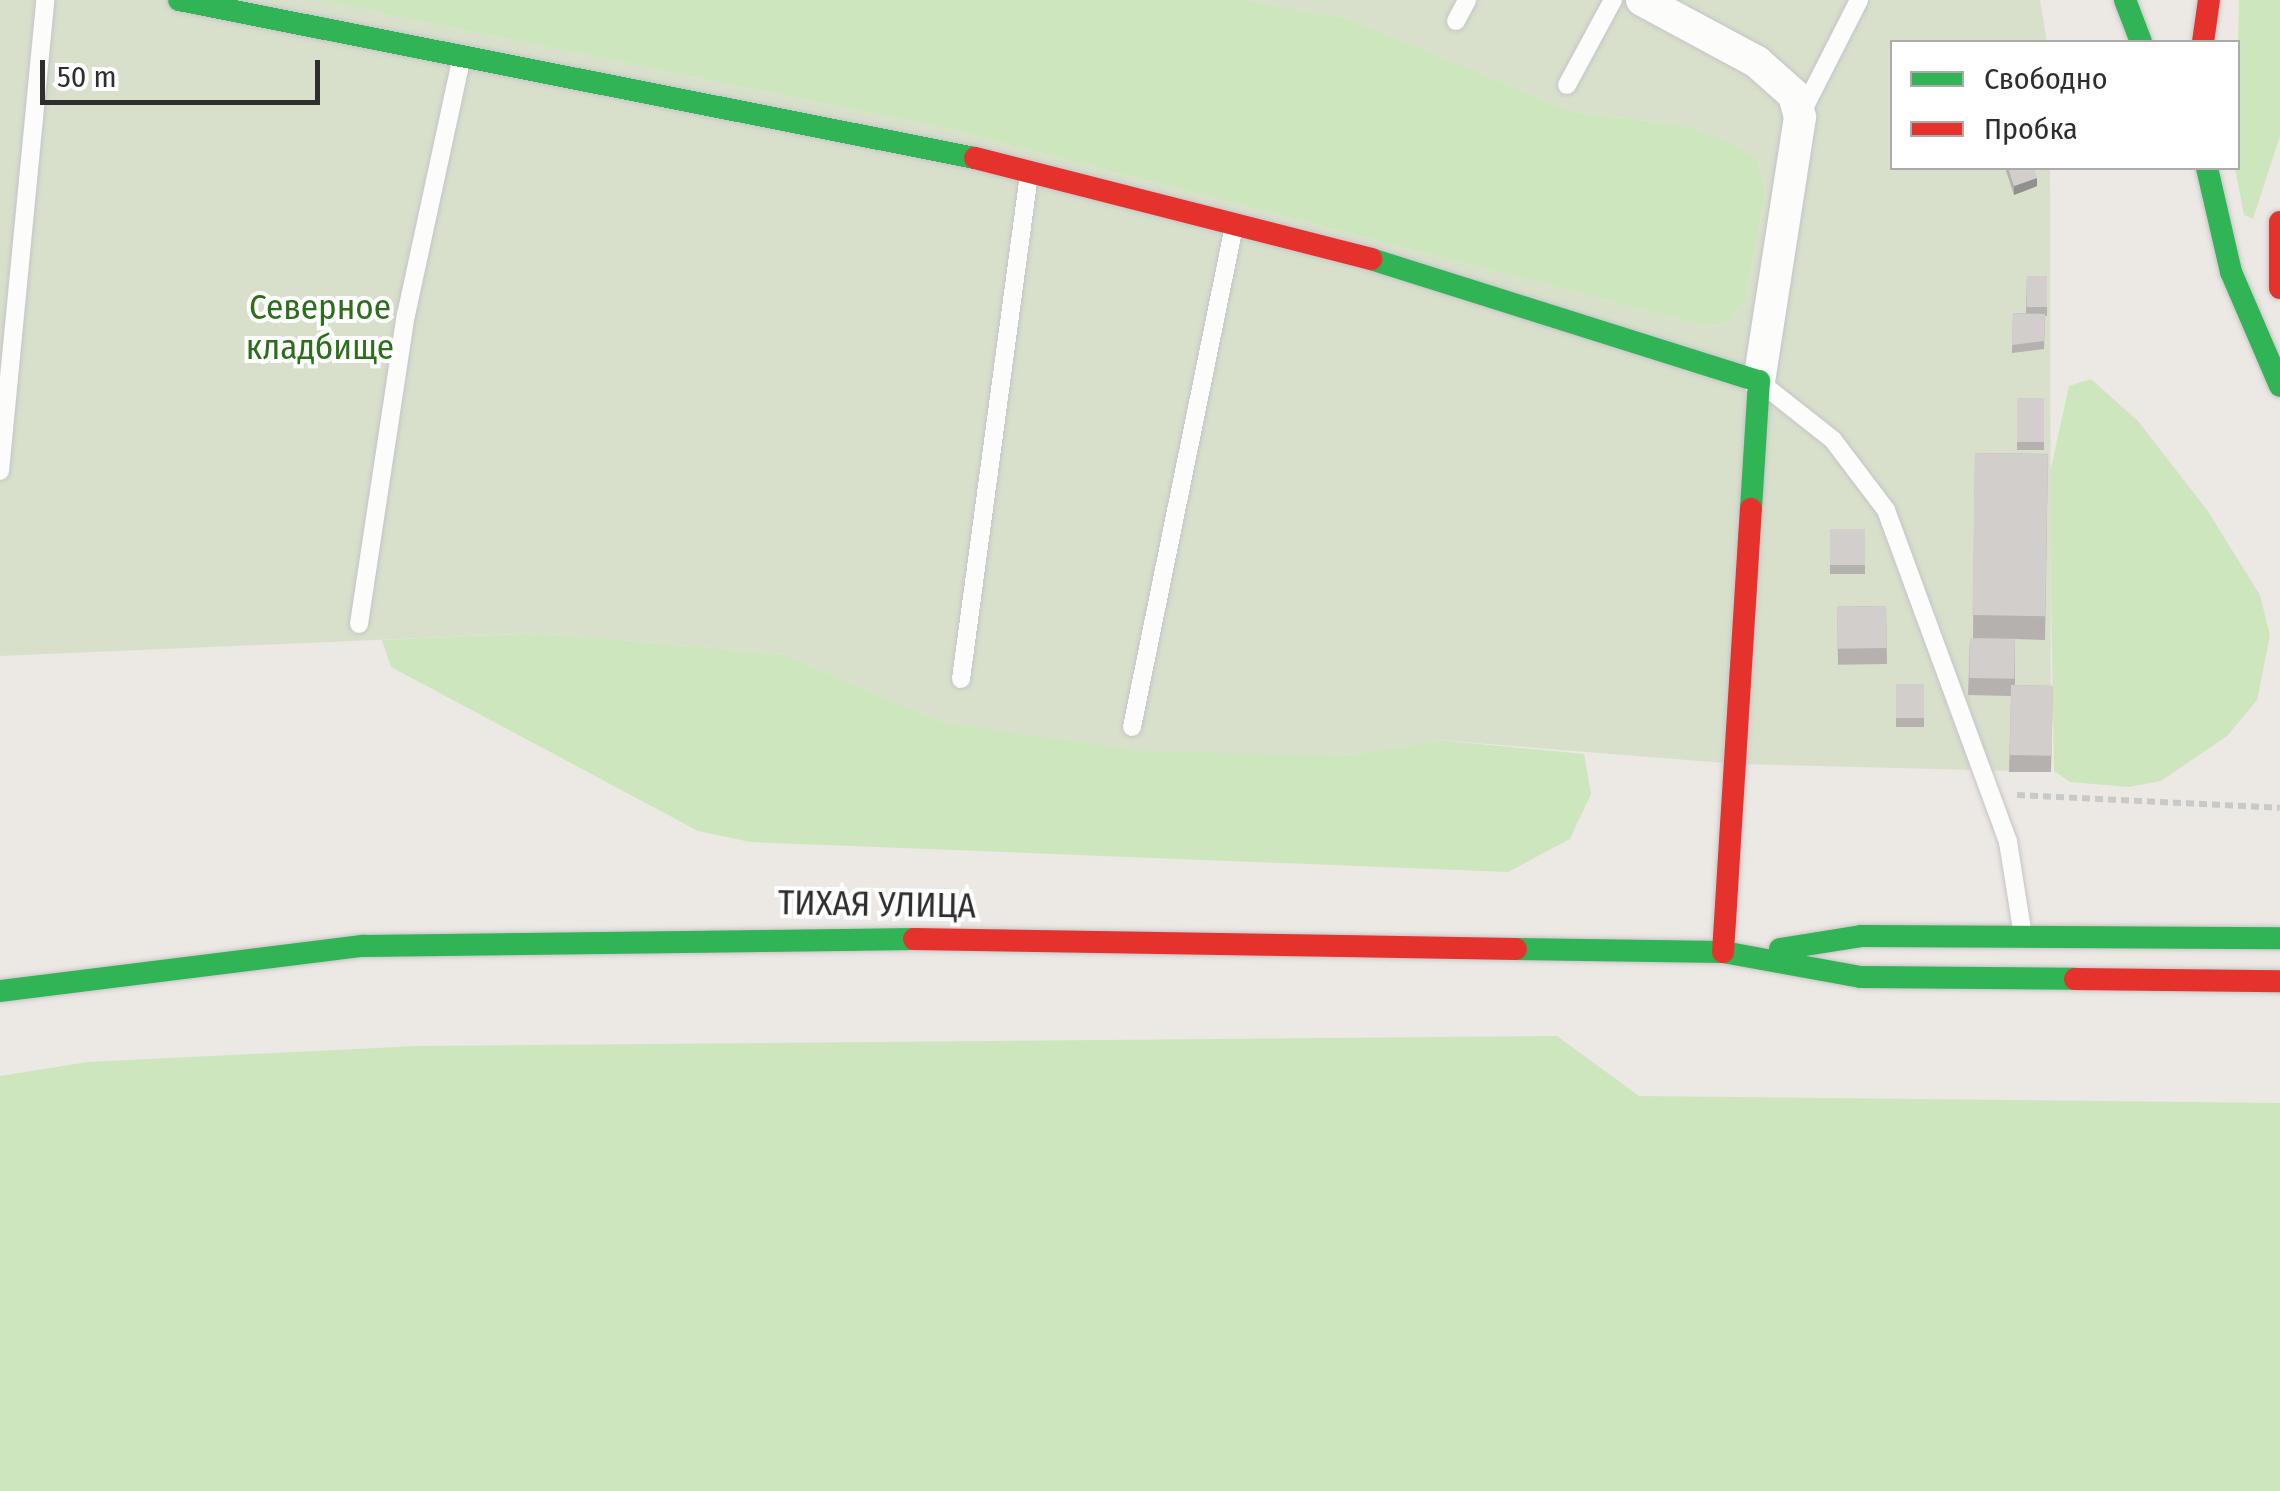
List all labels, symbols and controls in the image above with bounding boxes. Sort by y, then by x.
scale bar [45,40,325,102]
legend [1890,40,2240,170]
text: 50 m [57,59,117,95]
text: Свободно [1984,61,2107,97]
text: Пробка [1984,111,2078,147]
park label: Северное кладбище [246,286,394,368]
street label: ТИХАЯ УЛИЦА [778,881,976,927]

